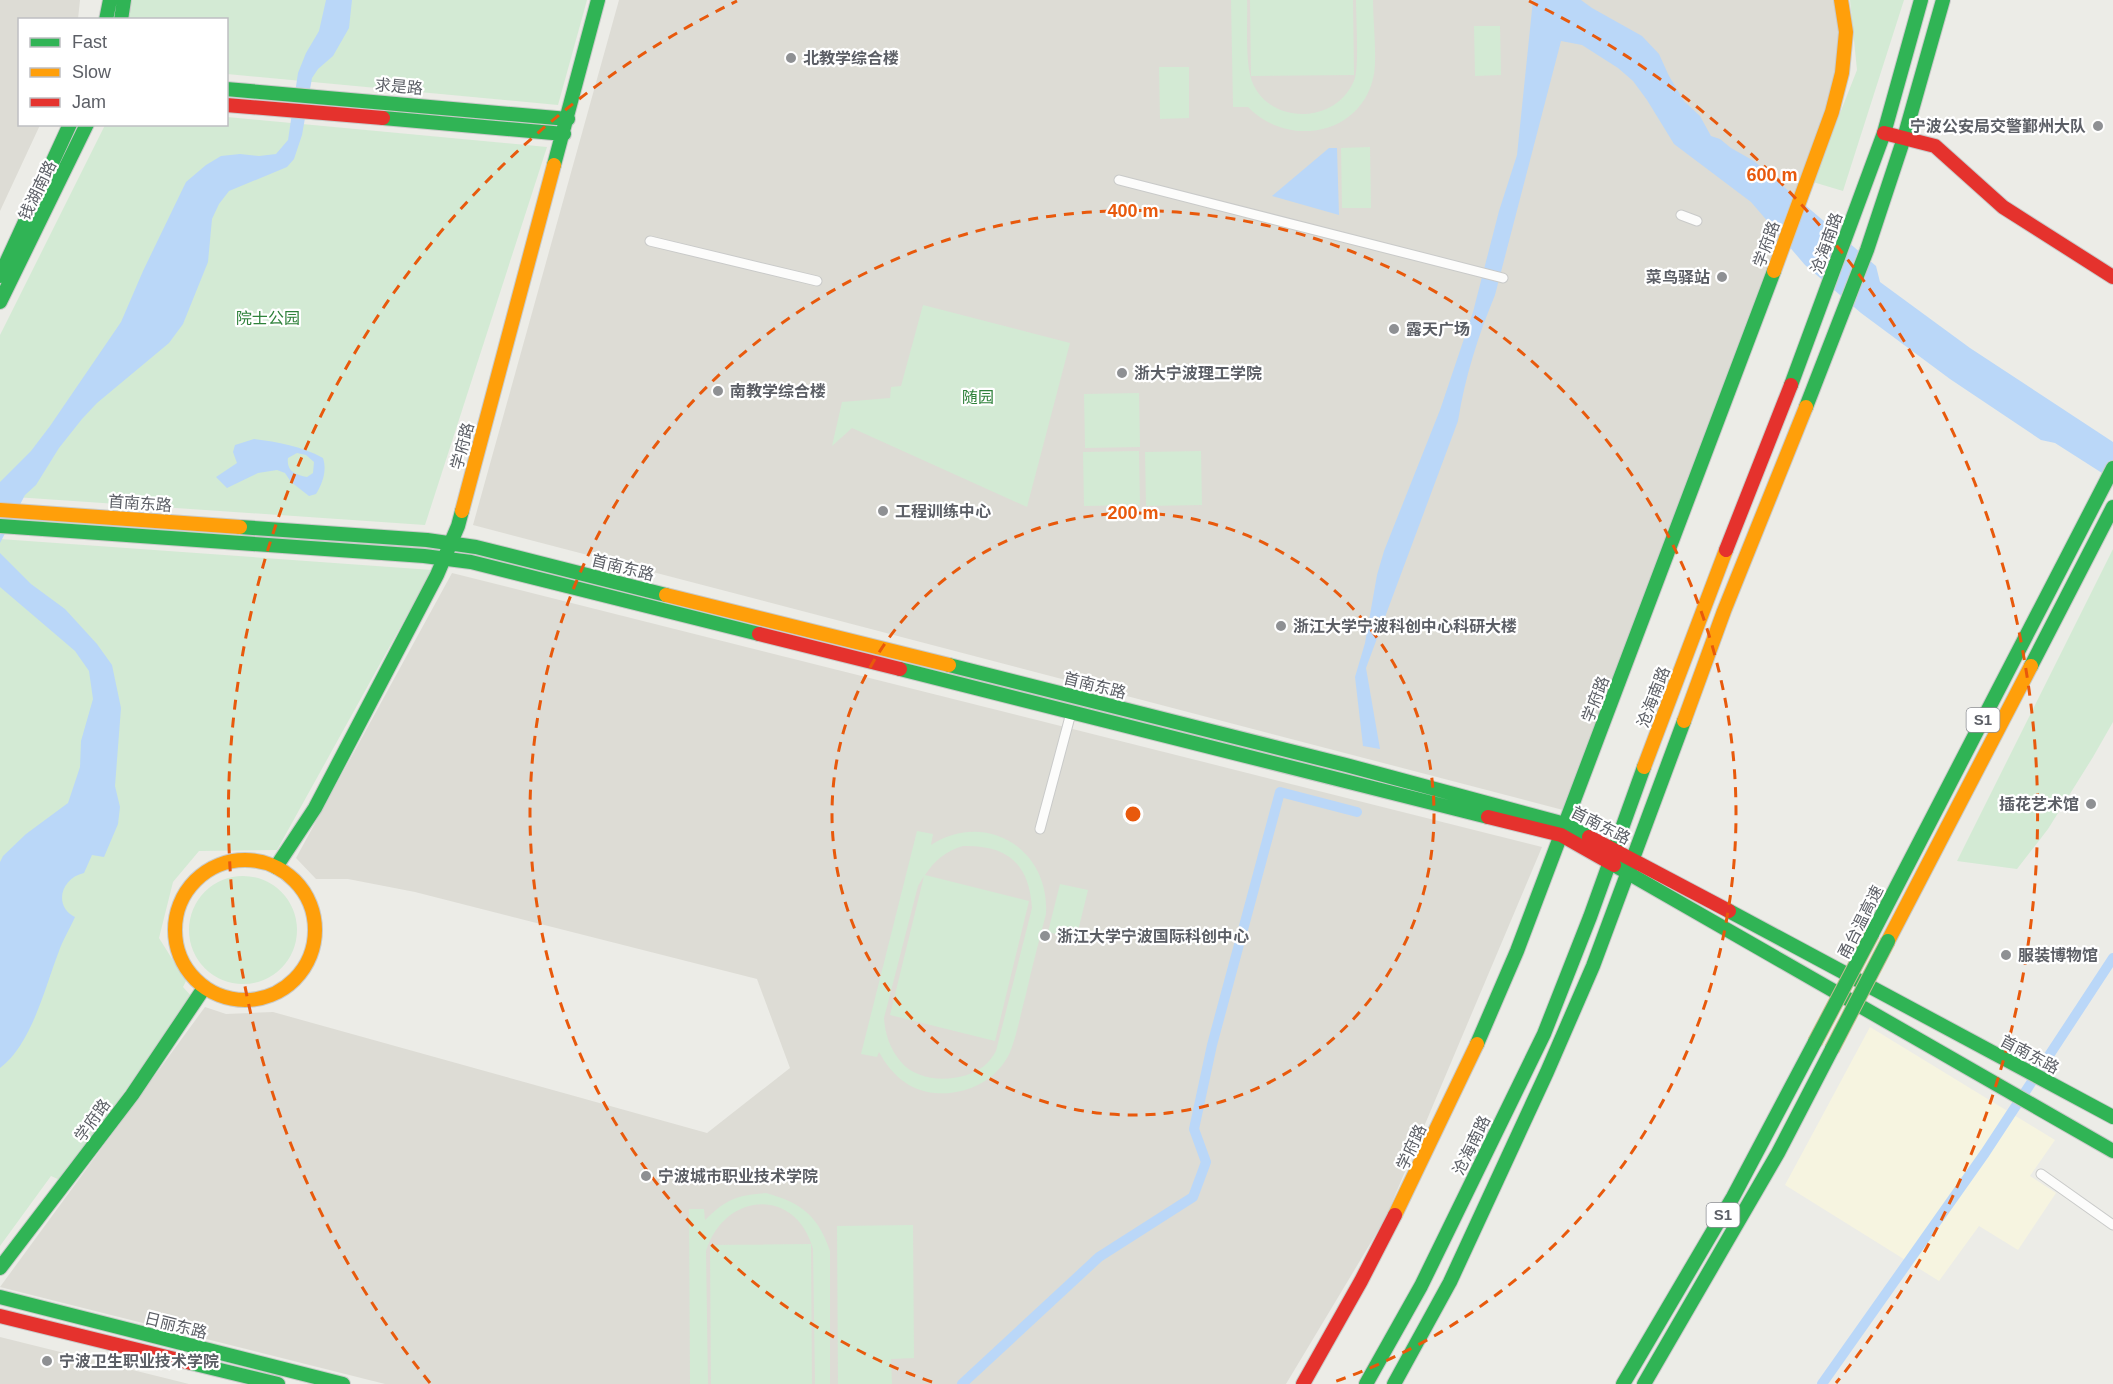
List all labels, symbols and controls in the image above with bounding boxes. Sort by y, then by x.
legend [18,18,228,126]
text: Fast [72,32,107,52]
place label: 北教学综合楼 [803,50,899,67]
marker: 北教学综合楼 [784,51,798,65]
text: Slow [72,62,112,82]
street label: 求是路 [374,76,424,97]
text: Jam [72,92,106,112]
place label: 宁波公安局交警鄞州大队 [1910,117,2086,135]
marker: 宁波公安局交警鄞州大队 [2091,119,2105,133]
street label: 钱湖南路 [16,158,59,223]
text: 600 m [1746,165,1798,185]
text: 400 m [1107,201,1159,221]
street label: 沧海南路 [1808,210,1845,276]
street label: 学府路 [1750,219,1783,270]
place label: 菜鸟驿站 [1646,269,1710,286]
marker: 菜鸟驿站 [1715,270,1729,284]
park label: 院士公园 [236,310,300,327]
place label: 露天广场 [1406,321,1470,338]
marker: 露天广场 [1387,322,1401,336]
place label: 浙大宁波理工学院 [1134,365,1262,382]
marker: 浙大宁波理工学院 [1115,366,1129,380]
place label: 南教学综合楼 [730,383,826,400]
marker: 南教学综合楼 [711,384,725,398]
park label: 随园 [962,389,994,406]
street label: 学府路 [448,421,477,472]
street label: 首南东路 [107,493,172,514]
place label: 工程训练中心 [895,503,991,520]
text: 200 m [1107,503,1159,523]
marker: 工程训练中心 [876,504,890,518]
street label: 首南东路 [590,551,656,583]
place label: 浙江大学宁波科创中心科研大楼 [1293,618,1517,635]
marker: 浙江大学宁波科创中心科研大楼 [1274,619,1288,633]
street label: 沧海南路 [1634,664,1673,730]
street label: 首南东路 [1062,669,1128,701]
street label: 学府路 [1579,674,1612,725]
road number: S1 [1966,708,2000,732]
place label: 插花艺术馆 [1999,796,2079,813]
marker: 插花艺术馆 [2084,797,2098,811]
street label: 首南东路 [1568,803,1633,848]
centre of rings [1123,804,1143,824]
street label: 甬台温高速 [1835,883,1886,962]
place label: 浙江大学宁波国际科创中心 [1057,928,1249,945]
marker: 浙江大学宁波国际科创中心 [1038,929,1052,943]
place label: 服装博物馆 [2018,946,2098,964]
marker: 服装博物馆 [1999,948,2013,962]
street label: 首南东路 [1998,1032,2062,1077]
street label: 学府路 [71,1096,113,1145]
street label: 沧海南路 [1450,1113,1493,1178]
street label: 学府路 [1394,1122,1429,1173]
place label: 宁波城市职业技术学院 [658,1167,818,1185]
marker: 宁波城市职业技术学院 [639,1169,653,1183]
road number: S1 [1706,1203,1740,1227]
street label: 日丽东路 [143,1309,209,1341]
place label: 宁波卫生职业技术学院 [59,1353,219,1370]
marker: 宁波卫生职业技术学院 [40,1354,54,1368]

